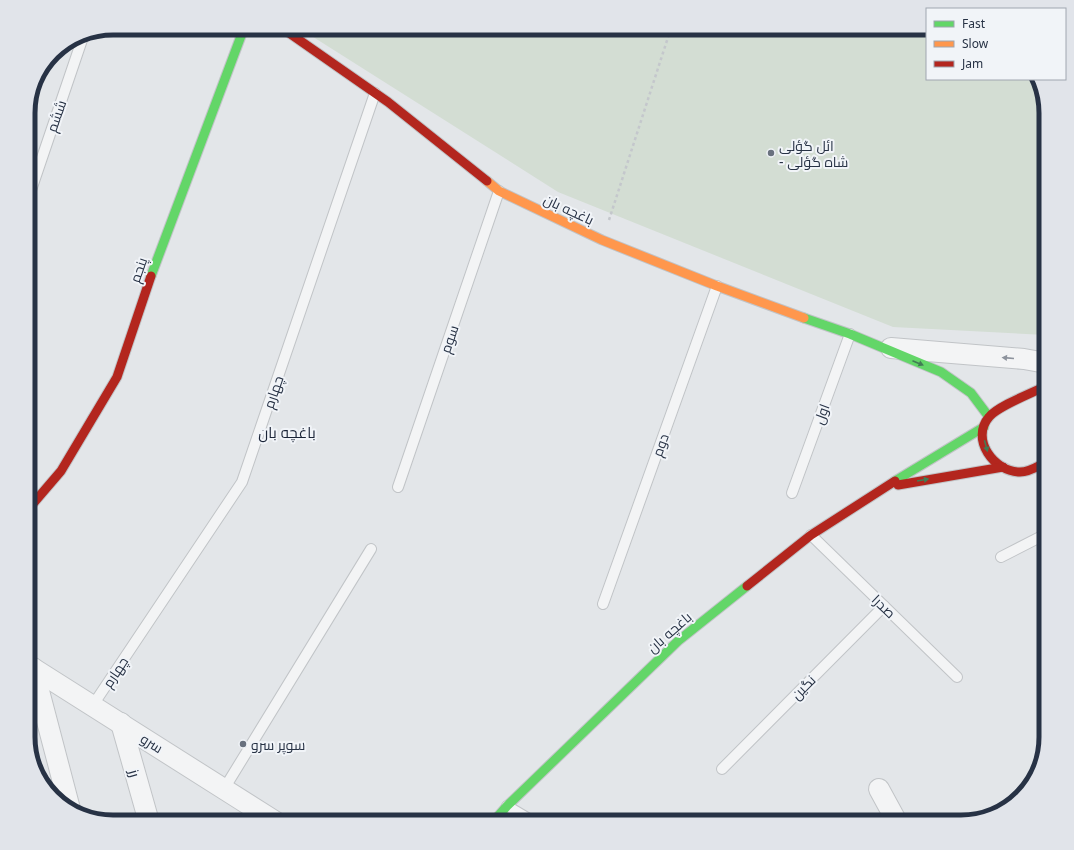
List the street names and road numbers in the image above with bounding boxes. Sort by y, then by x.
street label: ششم [42,97,71,135]
street label: باغچه بان [540,189,597,230]
street label: پنجم [125,255,152,285]
street label: سوم [435,322,464,356]
street label: چهارم [259,373,288,411]
street label: اول [809,401,833,427]
street label: دوم [647,431,674,459]
street label: صدرا [868,590,900,622]
street label: باغچه بان [643,607,696,657]
street label: چهارم [98,653,133,692]
street label: نگین [787,671,819,703]
street label: سرو [137,729,167,757]
street label: رز [125,766,145,779]

